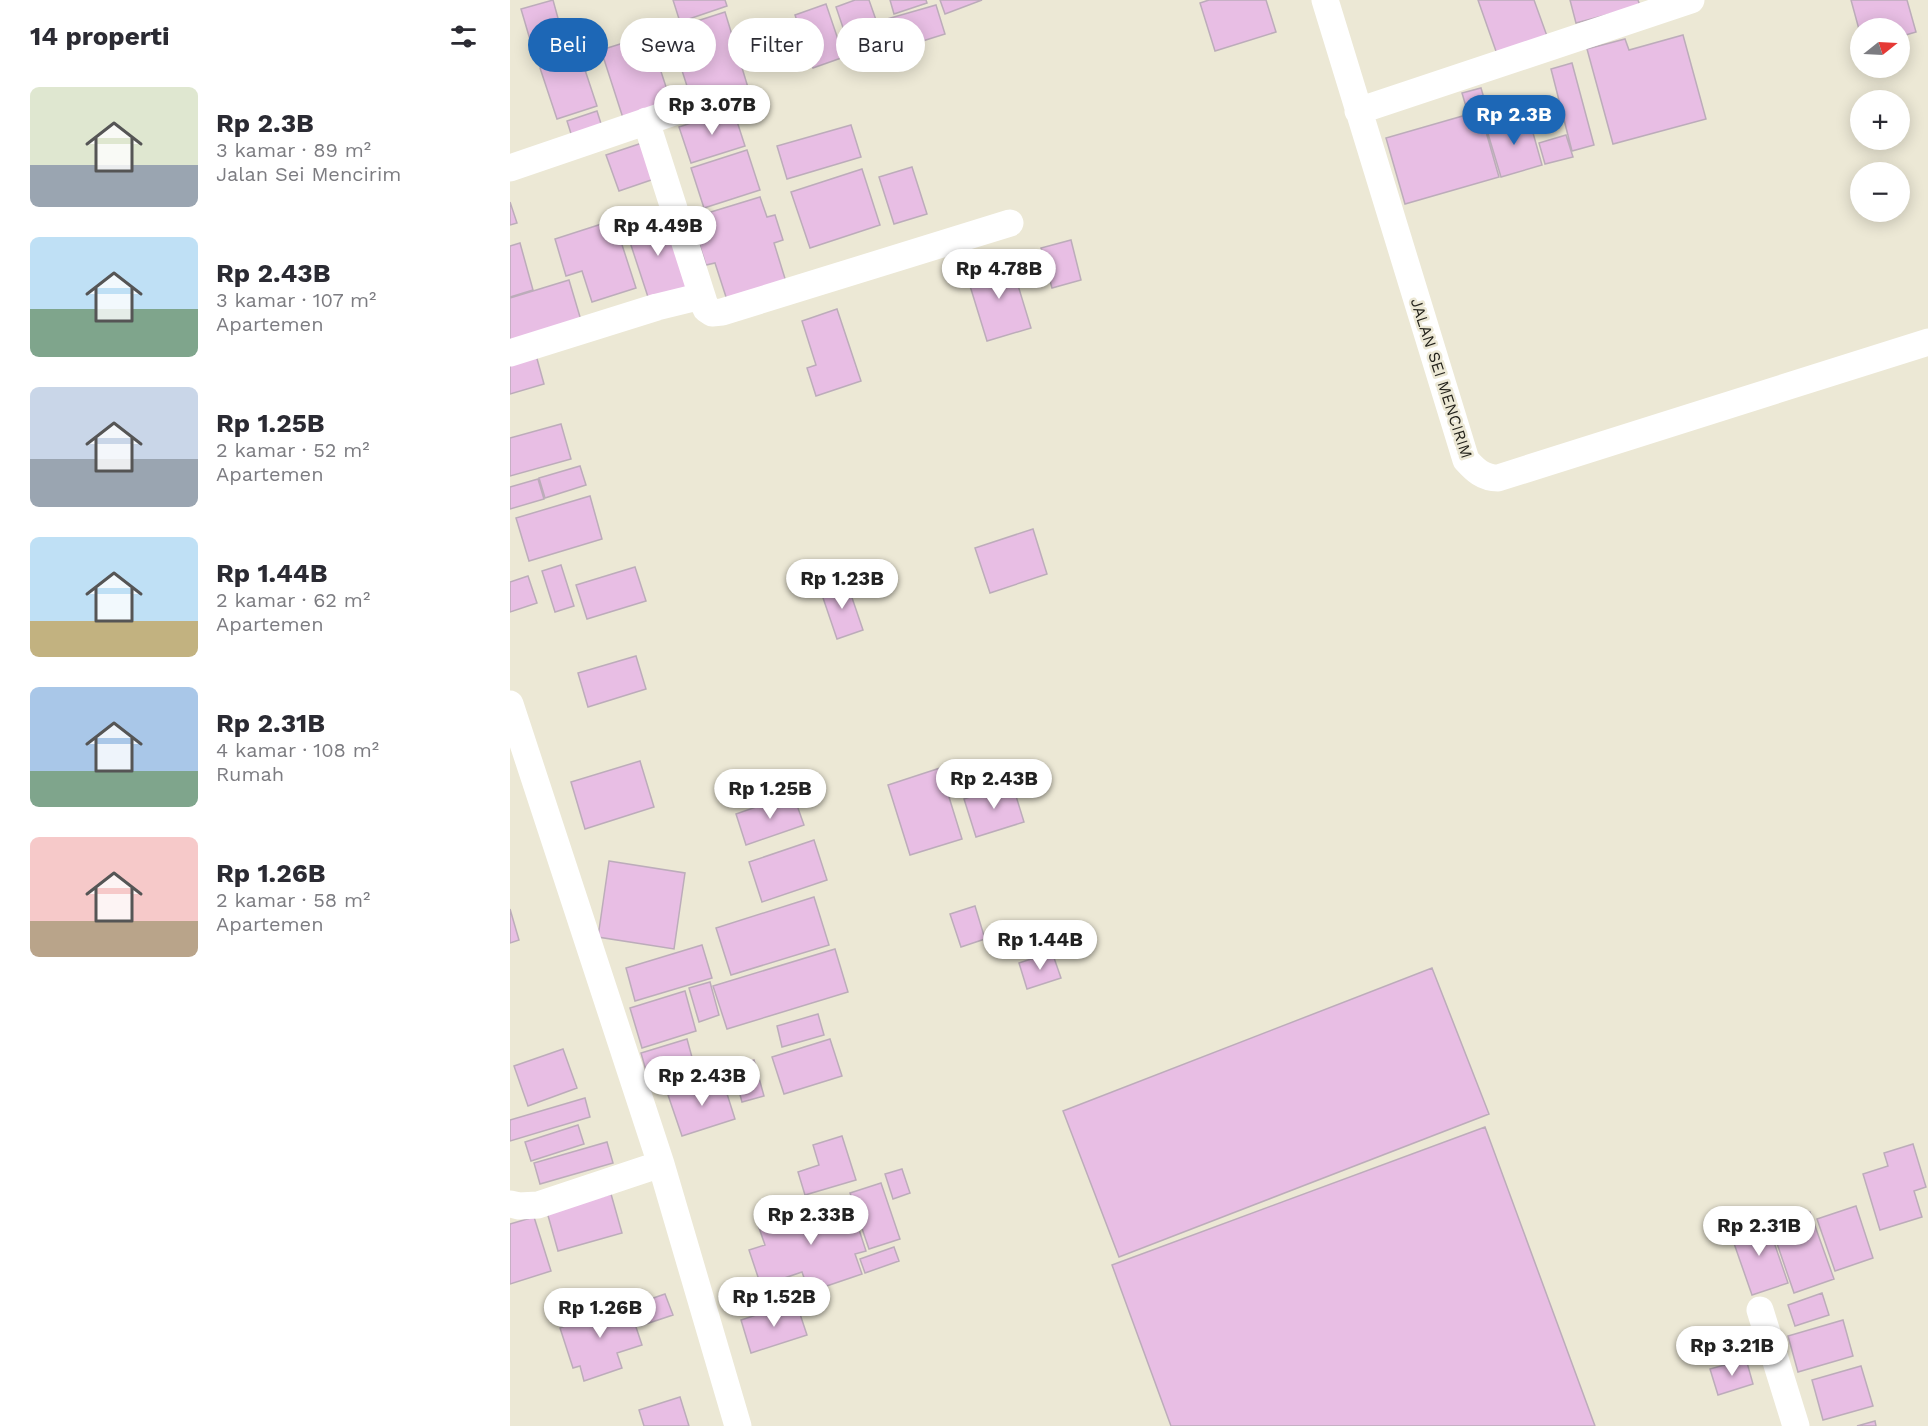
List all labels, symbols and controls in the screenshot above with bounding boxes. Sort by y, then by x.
chip: Beli [528,18,608,72]
chip: Sewa [620,18,716,72]
chip: Filter [728,18,824,72]
chip: Baru [836,18,925,72]
north arrow [1850,18,1910,78]
map controls [1850,18,1910,222]
icon: filters [447,20,480,53]
text: 14 properti [30,21,169,51]
pin: Rp 3.07B [650,85,774,136]
button: + [1850,90,1910,150]
text: Rp 3.07B [668,92,756,116]
pin: Rp 2.3B [1459,95,1569,146]
text: Rp 2.3B [1476,102,1552,126]
text: Rp 2.3B [216,108,314,138]
icon: home [78,111,150,183]
text: 3 kamar · 89 m² [216,138,371,162]
text: Jalan Sei Mencirim [216,162,401,186]
button: − [1850,162,1910,222]
pin: Rp 4.49B [596,206,720,257]
text: Rp 4.49B [613,213,703,237]
pin: Rp 4.78B [937,249,1061,300]
text: Rp 4.78B [956,256,1042,280]
text: Rp 2.43B [216,258,331,288]
icon: home [78,261,150,333]
text: 3 kamar · 107 m² [216,288,376,312]
street label: JALAN SEI MENCIRIM [1407,296,1476,461]
text: Apartemen [216,312,324,336]
text: Rp 1.25B [216,408,325,438]
icon: home [78,411,150,483]
text: 2 kamar · 52 m² [216,438,370,462]
text: Apartemen [216,462,324,486]
text: Rp 1.44B [216,558,327,588]
pin: Rp 1.23B [780,559,904,610]
icon: home [78,561,150,633]
text: Rp 1.23B [800,566,884,590]
text: 2 kamar · 62 m² [216,588,370,612]
text: Apartemen [216,612,324,636]
text: Rp 2.31B [216,708,325,738]
icon: home [78,711,150,783]
text: 4 kamar · 108 m² [216,738,379,762]
pin: Rp 2.43B [932,759,1056,810]
text: Rumah [216,762,284,786]
text: Rp 2.43B [950,766,1038,790]
pin: Rp 1.25B [708,769,832,820]
text: Rp 1.25B [728,776,812,800]
text: Rp 1.26B [216,858,325,888]
icon: home [78,861,150,933]
text: 2 kamar · 58 m² [216,888,370,912]
text: Apartemen [216,912,324,936]
pin: Rp 1.44B [978,920,1102,971]
text: Rp 1.44B [997,927,1083,951]
pin: Rp 2.43B [640,1056,764,1107]
text: Rp 2.43B [658,1063,746,1087]
pin: Rp 2.33B [749,1195,873,1246]
text: Rp 2.33B [767,1202,855,1226]
pin: Rp 2.31B [1697,1206,1821,1257]
text: Rp 2.31B [1717,1213,1801,1237]
pin: Rp 1.52B [712,1277,836,1328]
text: Rp 1.52B [732,1284,816,1308]
pin: Rp 1.26B [538,1288,662,1339]
text: Rp 1.26B [558,1295,642,1319]
pin: Rp 3.21B [1670,1326,1794,1377]
text: Rp 3.21B [1690,1333,1774,1357]

